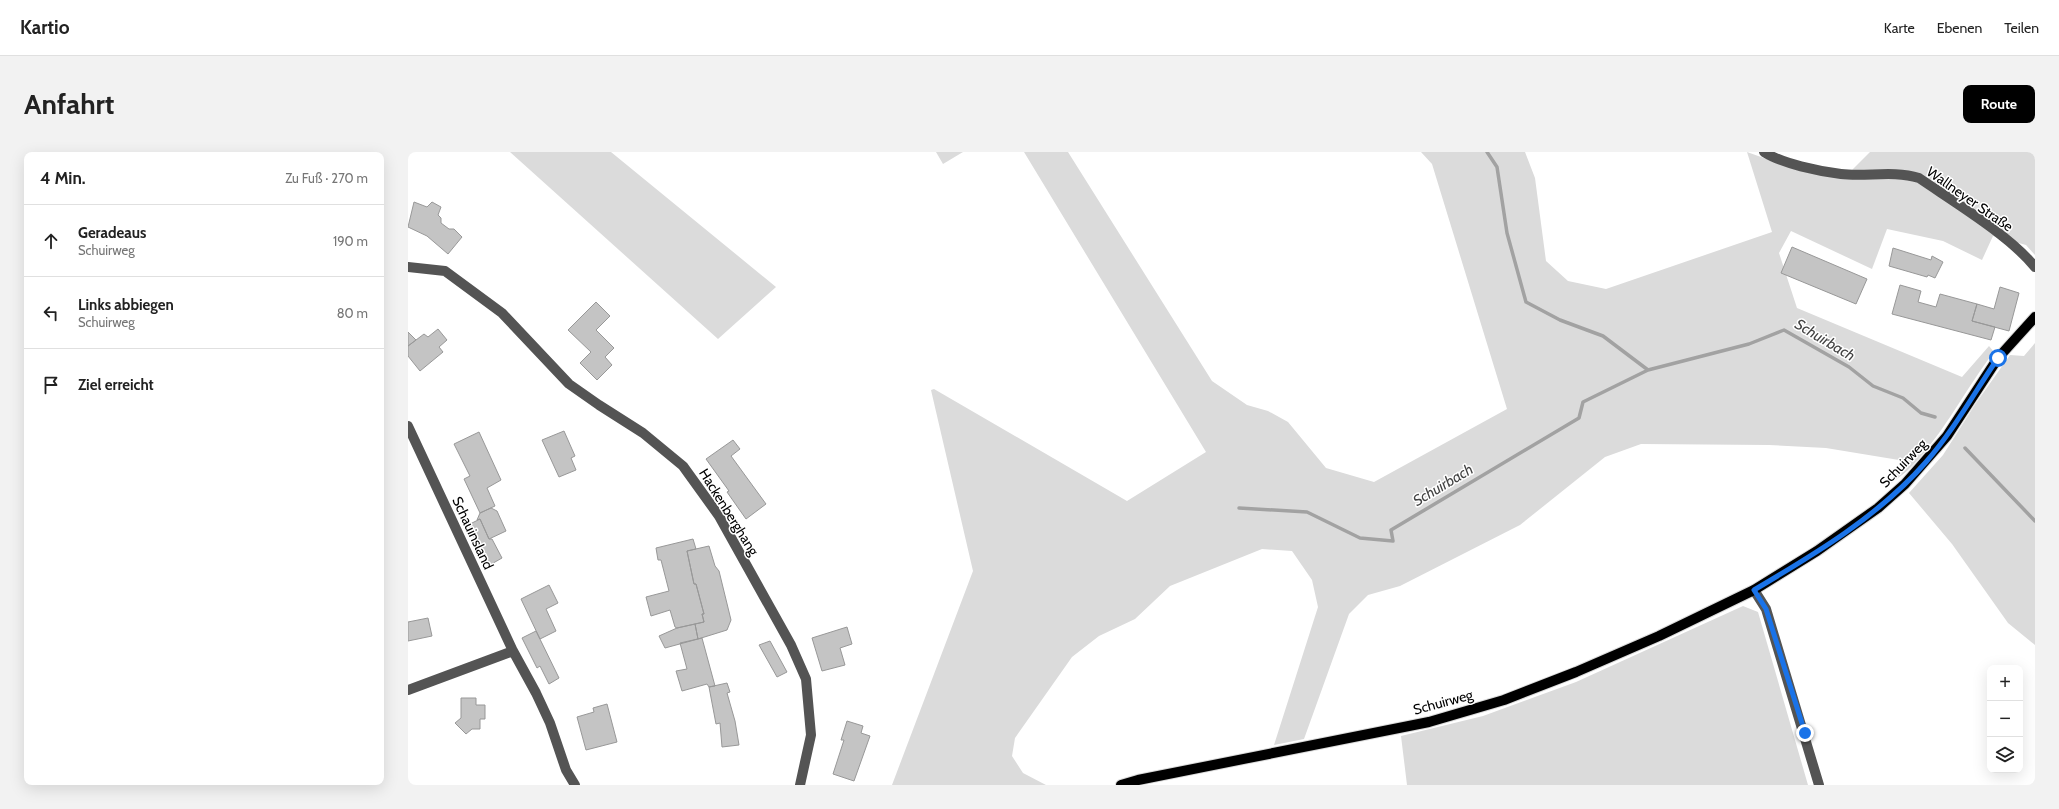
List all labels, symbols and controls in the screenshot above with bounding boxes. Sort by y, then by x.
text: Kartio [20,16,69,39]
text: Karte [1884,19,1915,37]
text: Ebenen [1937,19,1982,37]
text: Teilen [2004,19,2039,37]
button: Route [1963,85,2035,123]
text: Anfahrt [24,87,114,121]
street label: Wallneyer Straße [1923,163,2017,235]
text: 4 Min. [40,168,86,188]
text: Zu Fuß · 270 m [285,170,368,186]
text: Geradeaus [78,224,146,242]
icon: ahead [40,230,62,252]
text: 190 m [333,233,368,249]
text: Schuirweg [78,242,135,258]
text: Links abbiegen [78,296,174,314]
icon: left [40,302,62,324]
text: 80 m [337,305,368,321]
text: Schuirweg [78,314,135,330]
water label: Schuirbach [1792,315,1858,365]
route start [1989,349,2007,367]
icon: arrive [40,374,62,396]
text: Ziel erreicht [78,376,154,394]
street label: Schuirweg [1875,434,1931,491]
water label: Schuirbach [1410,460,1476,510]
street label: Hackenberghang [695,465,763,560]
street label: Schauinsland [448,494,498,572]
map controls [1987,665,2023,773]
button: + [1987,665,2023,701]
street label: Schuirweg [1411,685,1476,719]
button: − [1987,701,2023,737]
route end [1796,724,1814,742]
button: layers [1987,737,2023,773]

